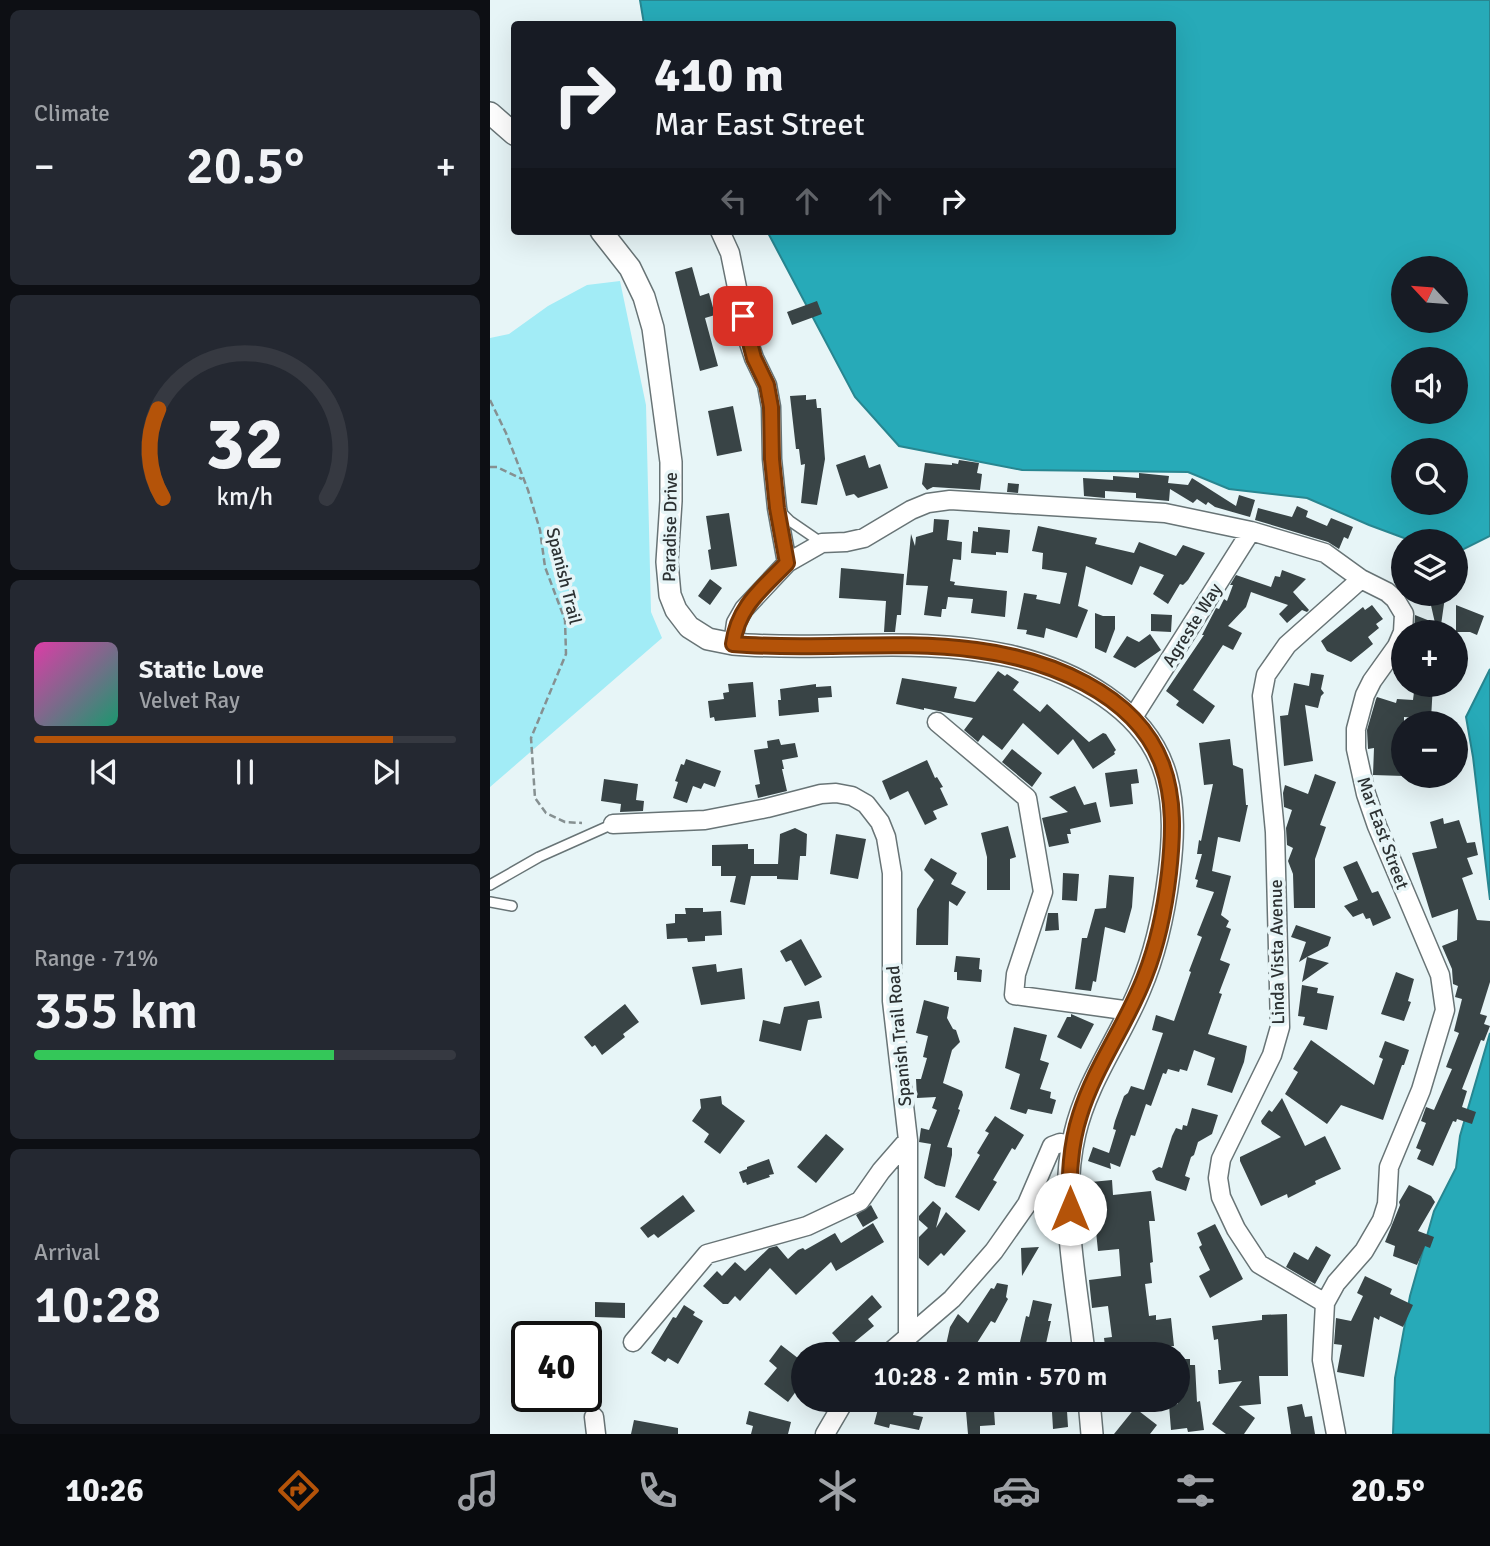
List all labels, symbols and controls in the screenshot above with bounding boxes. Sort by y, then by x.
text: 410 m [654,45,784,105]
icon: right [539,49,630,140]
text: Climate [34,99,110,128]
text: Mar East Street [654,105,865,144]
text: 20.5° [186,134,304,198]
text: − [34,143,55,190]
text: + [435,143,456,190]
icon: left [715,182,753,220]
icon: ahead [788,182,826,220]
icon: ahead [861,182,899,220]
icon: right [934,182,972,220]
north arrow [1391,256,1468,332]
map controls [1391,256,1468,788]
pin [713,286,773,346]
icon: arrive [724,297,762,335]
button: sound [1391,347,1468,424]
text: 32 [206,401,284,490]
button: search [1391,438,1468,515]
street label: Paradise Drive [658,472,682,582]
text: km/h [217,481,273,512]
street label: Spanish Trail [541,525,587,627]
button: layers [1391,529,1468,606]
street label: Agreste Way [1158,579,1227,671]
button: + [1391,620,1468,697]
text: Static Love [139,654,264,686]
text: Velvet Ray [139,686,240,715]
button: − [1391,711,1468,788]
icon: previous [85,753,123,791]
icon: pause [226,753,264,791]
icon: next [367,753,405,791]
street label: Mar East Street [1352,774,1414,892]
street label: Linda Vista Avenue [1265,879,1289,1025]
text: Range · 71% [34,944,158,973]
street label: Spanish Trail Road [882,965,916,1107]
text: 355 km [34,979,198,1043]
position arrow [1033,1172,1107,1246]
text: Arrival [34,1238,100,1267]
text: 10:28 [34,1273,161,1337]
speed limit sign: 40 [511,1321,602,1412]
text: 10:28 · 2 min · 570 m [874,1361,1107,1393]
icon: directions [274,1466,323,1515]
icon: music [454,1466,503,1515]
icon: phone [633,1466,682,1515]
icon: climate [813,1466,862,1515]
icon: car [992,1466,1041,1515]
icon: filters [1171,1466,1220,1515]
text: 10:26 [65,1471,144,1510]
text: 20.5° [1351,1471,1425,1510]

